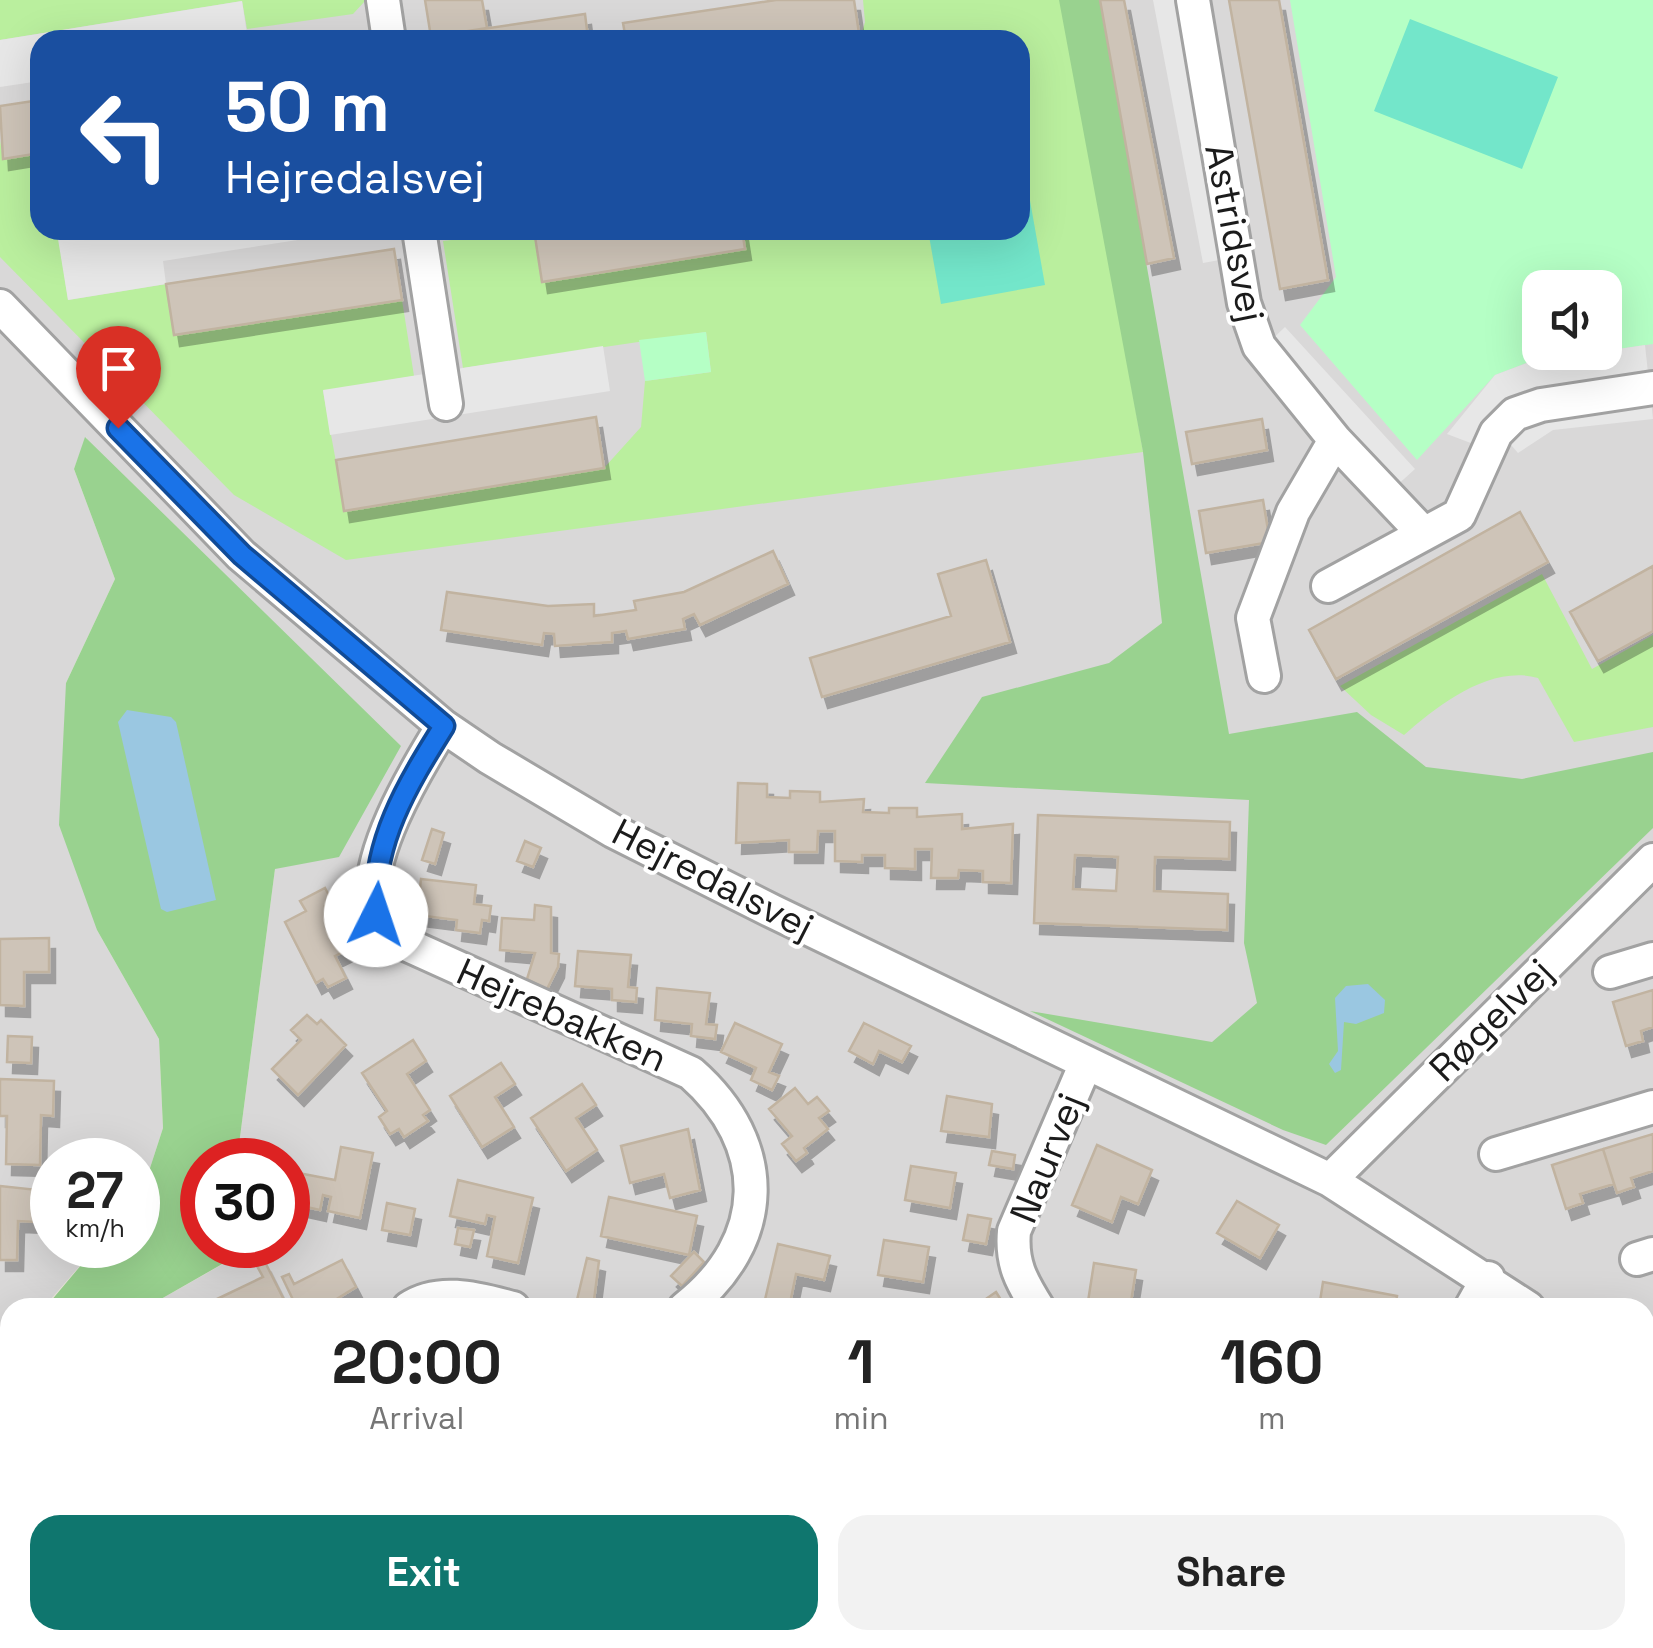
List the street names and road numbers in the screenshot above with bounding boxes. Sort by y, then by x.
street label: Astridsvej [1194,140,1276,326]
street label: Hejredalsvej [604,808,822,950]
street label: Hejrebakken [449,947,675,1083]
street label: Røgelvej [1419,948,1563,1092]
street label: Naurvej [999,1086,1095,1230]

